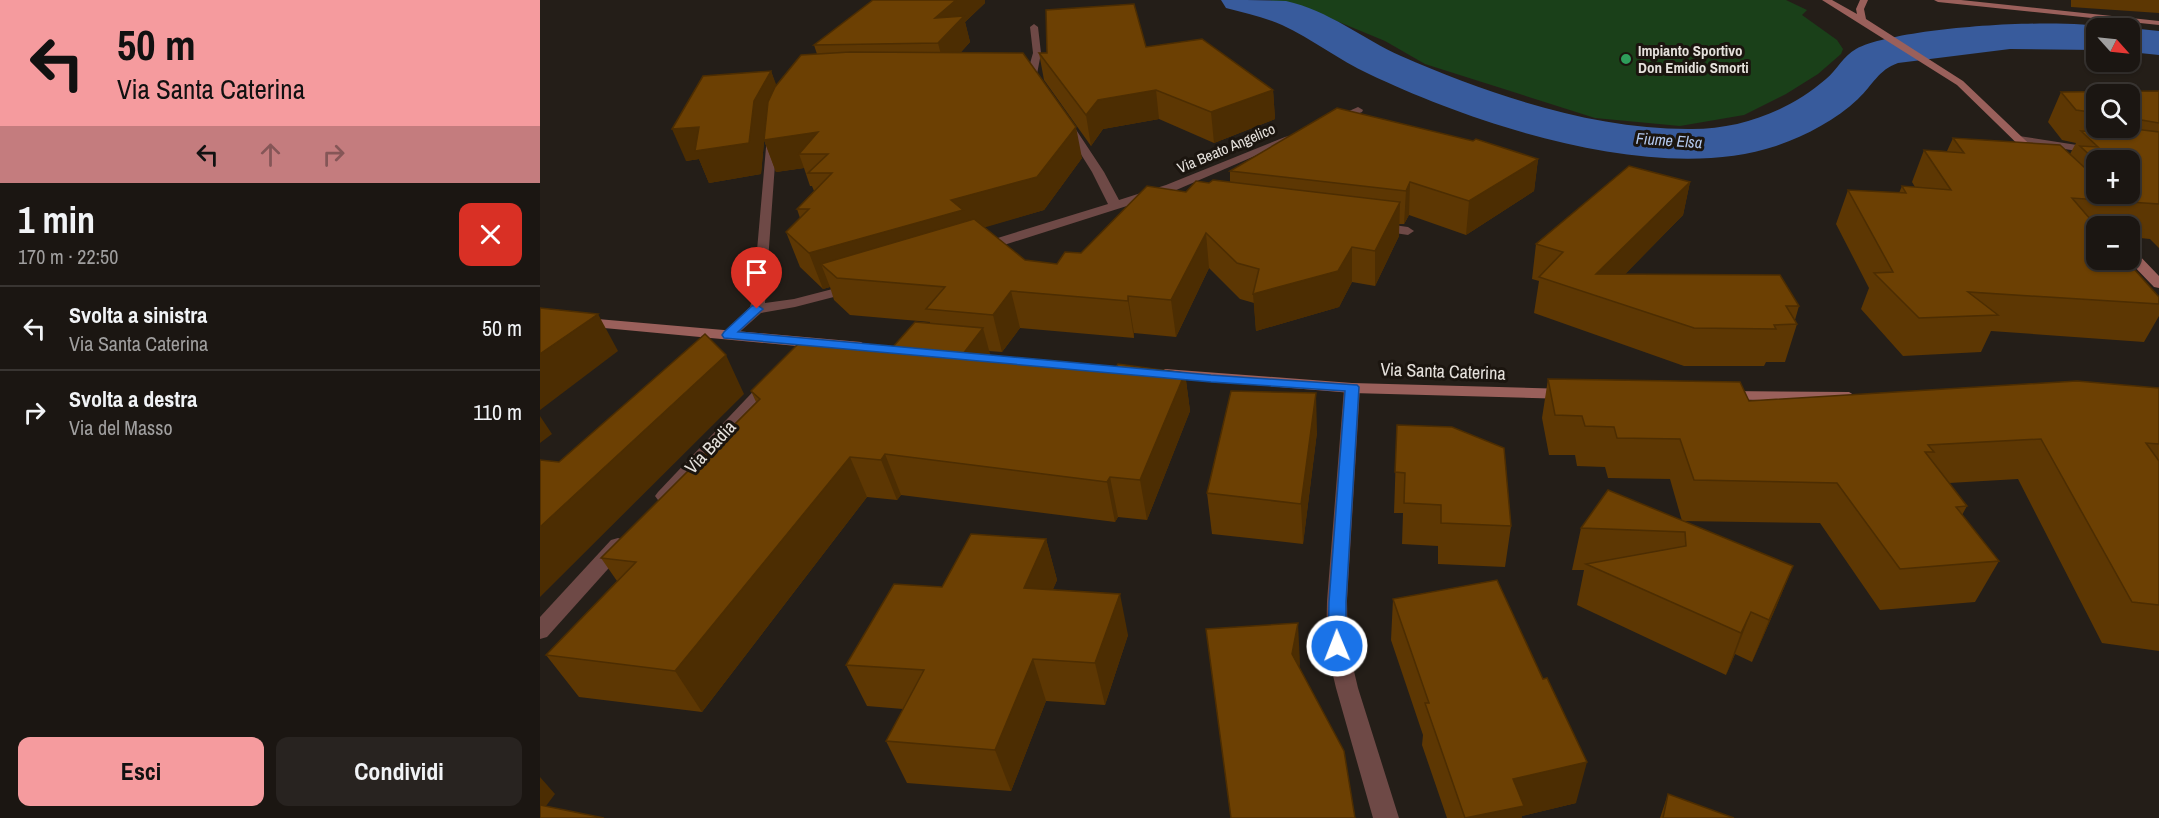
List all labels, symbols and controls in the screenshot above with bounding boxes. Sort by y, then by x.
text: 50 m [117,17,196,73]
north arrow [2086,18,2140,72]
map controls [2086,18,2140,270]
icon: left [18,24,96,102]
place label: Impianto Sportivo Don Emidio Smorti [1638,40,1749,78]
marker: Impianto Sportivo Don Emidio Smorti [1619,52,1633,66]
text: Via Santa Caterina [117,71,305,107]
button: search [2086,84,2140,138]
street label: Via Beato Angelico [1174,118,1278,178]
water label: Fiume Elsa [1635,127,1703,153]
icon: left [191,138,224,171]
icon: ahead [254,138,287,171]
icon: right [317,138,350,171]
button: + [2086,150,2140,204]
text: 1 min [18,196,95,244]
button: close [459,203,522,266]
button: − [2086,216,2140,270]
text: 170 m · 22:50 [18,243,118,270]
pin [731,247,782,309]
icon: arrive [740,256,773,289]
text: Svolta a sinistra [69,300,207,330]
icon: left [18,312,51,345]
text: 50 m [482,313,522,343]
text: Via Santa Caterina [69,330,208,357]
street label: Via Santa Caterina [1380,356,1506,386]
text: Svolta a destra [69,384,197,414]
icon: right [18,396,51,429]
text: 110 m [473,397,522,427]
text: Via del Masso [69,414,173,441]
street label: Via Badia [679,415,741,479]
position arrow [1305,614,1369,678]
button: Esci [18,737,264,806]
button: Condividi [276,737,522,806]

